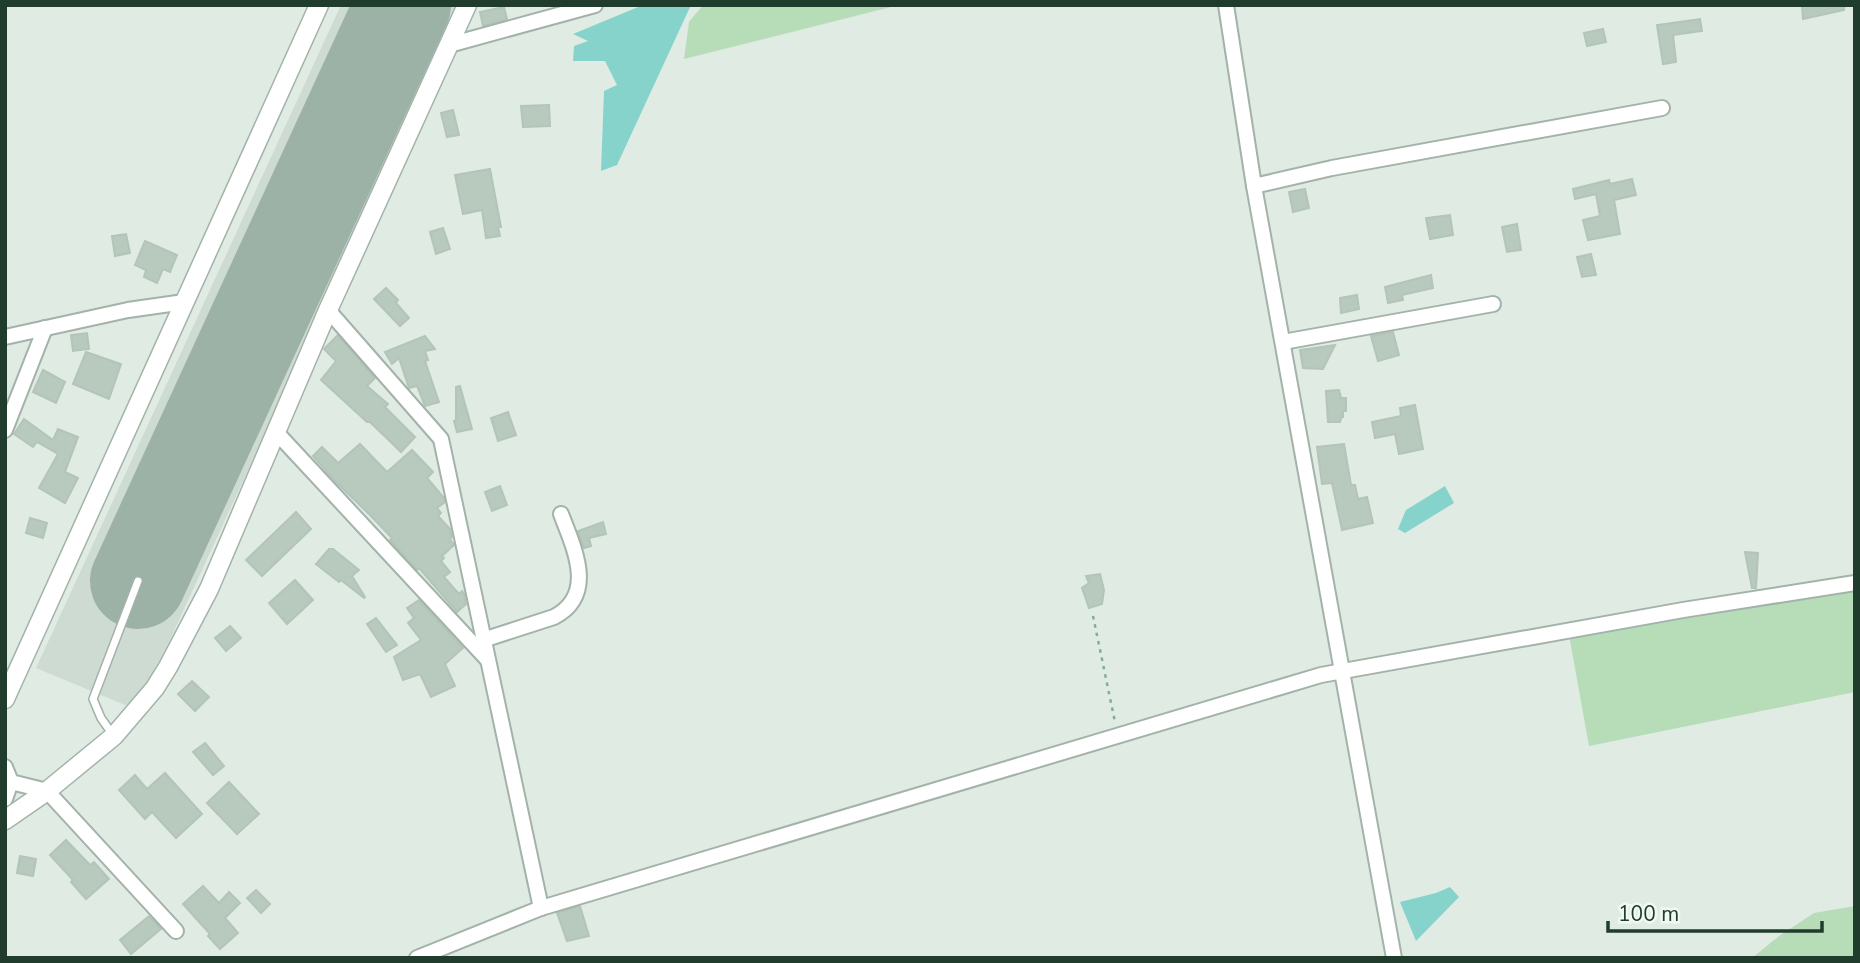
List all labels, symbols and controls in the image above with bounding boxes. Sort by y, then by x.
scale bar [1608,890,1822,934]
text: 100 m [1618,900,1679,928]

